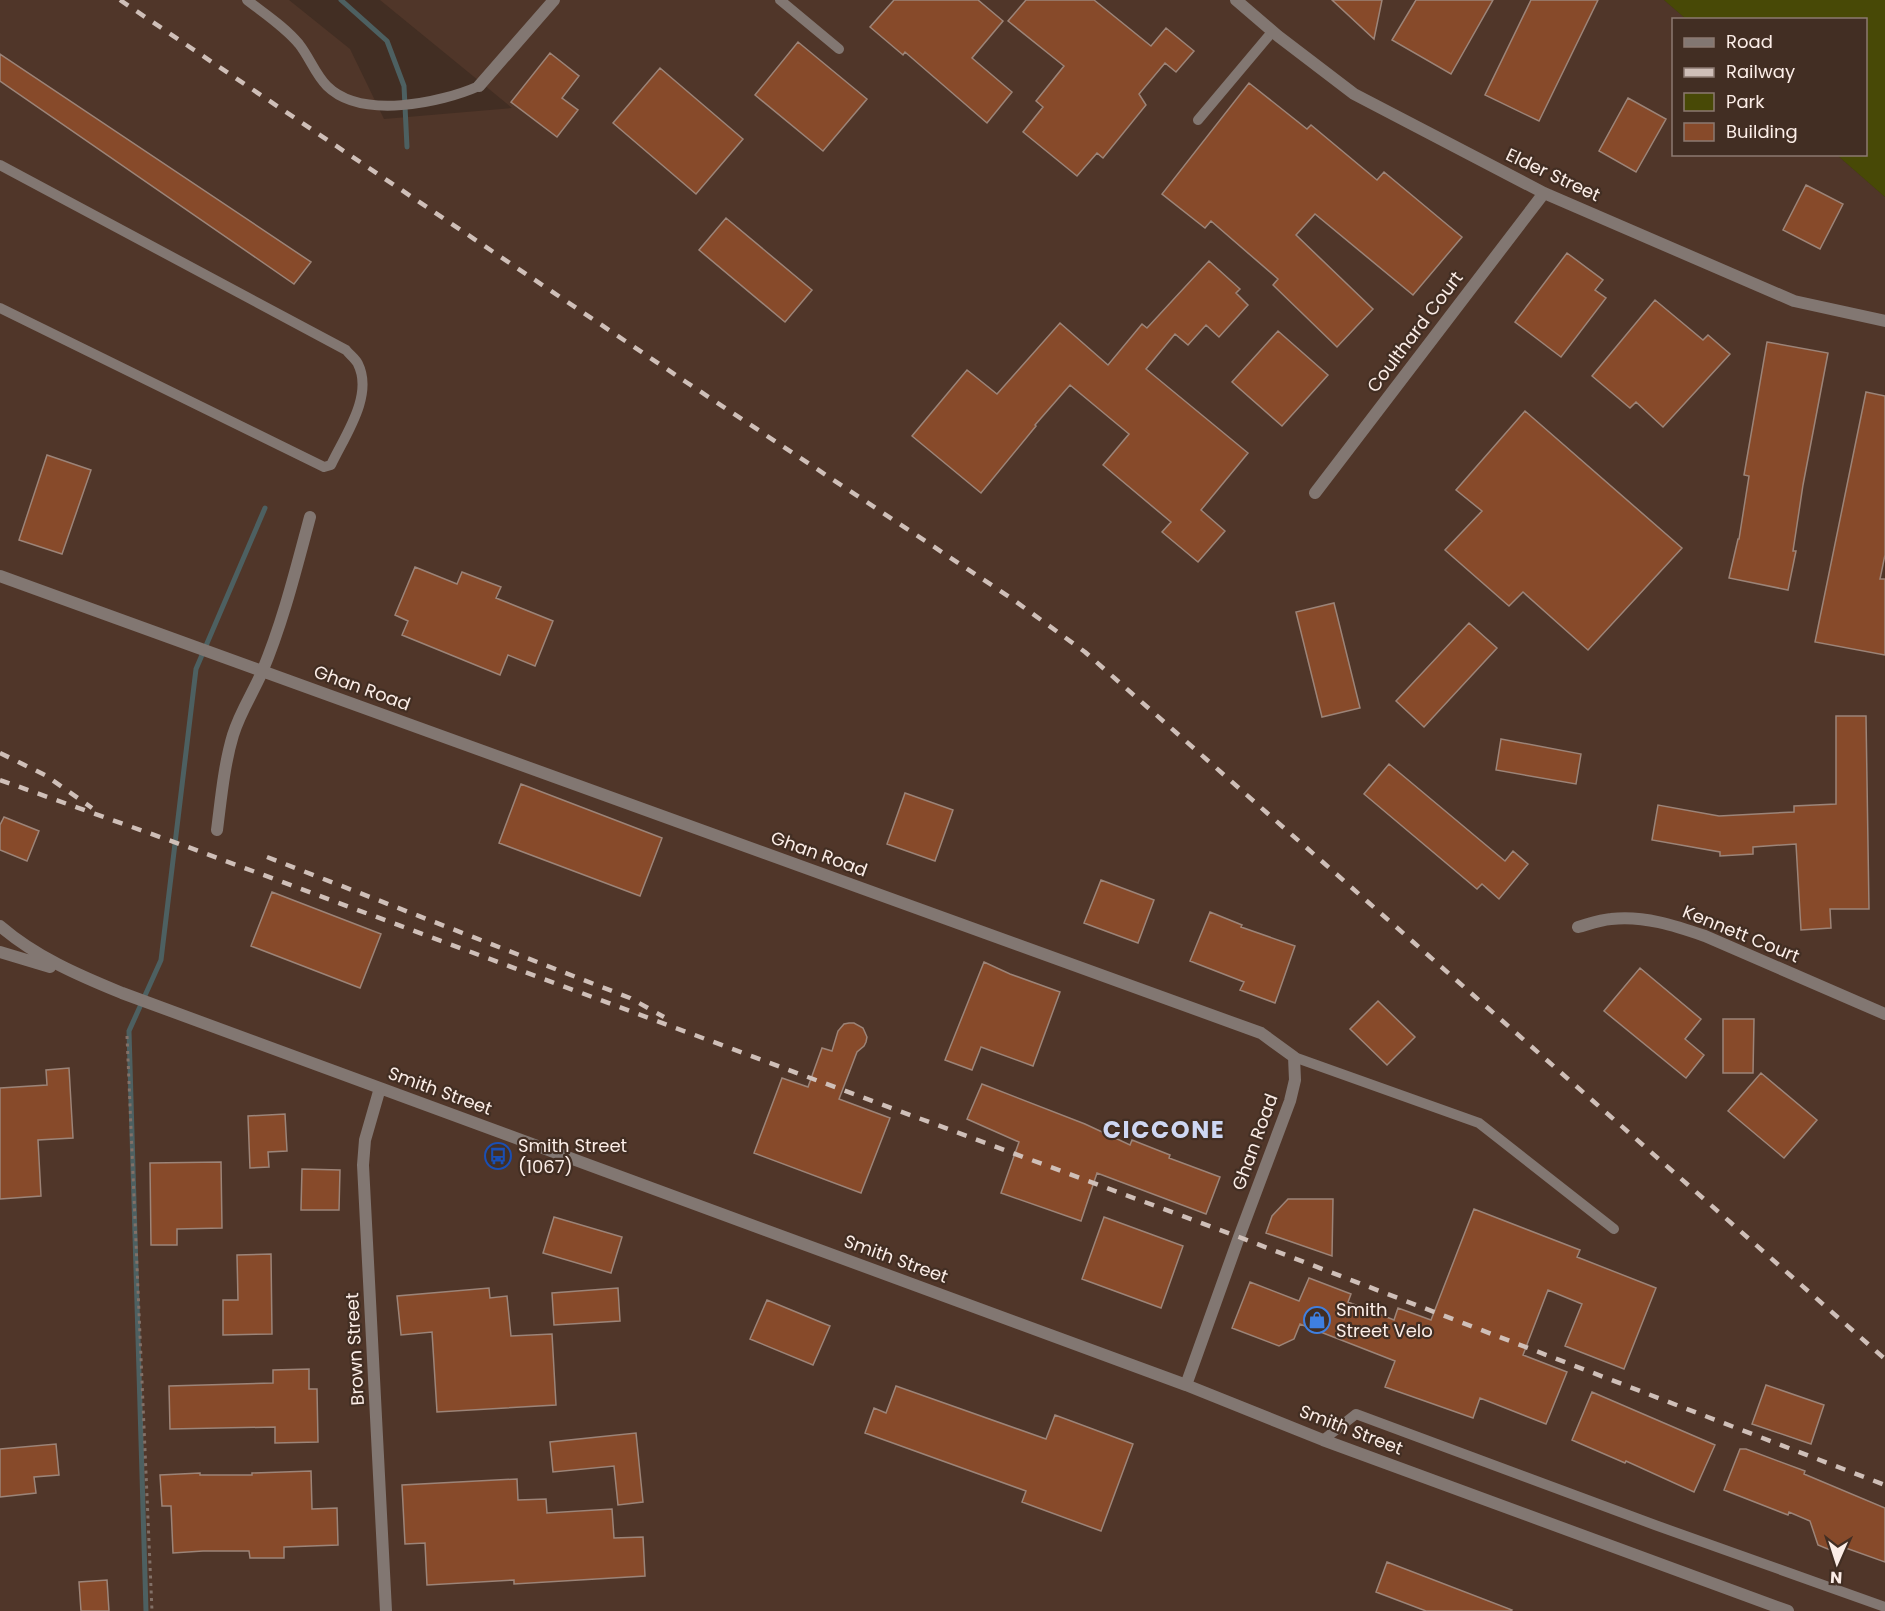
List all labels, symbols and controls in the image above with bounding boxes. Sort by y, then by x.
legend [1672,18,1867,156]
text: Road [1726,29,1773,54]
text: Railway [1726,59,1795,84]
text: Park [1726,89,1765,114]
text: Building [1726,119,1798,144]
street label: Elder Street [1502,142,1604,207]
street label: Coulthard Court [1361,266,1468,397]
street label: Ghan Road [311,659,414,717]
street label: Ghan Road [768,825,871,883]
street label: Kennett Court [1679,899,1803,968]
street label: Smith Street [385,1060,496,1121]
street label: Ghan Road [1226,1090,1284,1193]
district label: CICCONE [1103,1113,1225,1146]
place label: Smith Street (1067) [518,1133,627,1179]
bus stop icon: Smith Street (1067) [483,1141,513,1171]
street label: Smith Street [841,1228,952,1289]
street label: Brown Street [339,1292,370,1406]
place label: Smith Street Velo [1336,1297,1433,1343]
shop icon: Smith Street Velo [1302,1305,1332,1335]
street label: Smith Street [1296,1398,1407,1461]
north arrow [1807,1533,1867,1593]
text: N [1830,1566,1843,1589]

